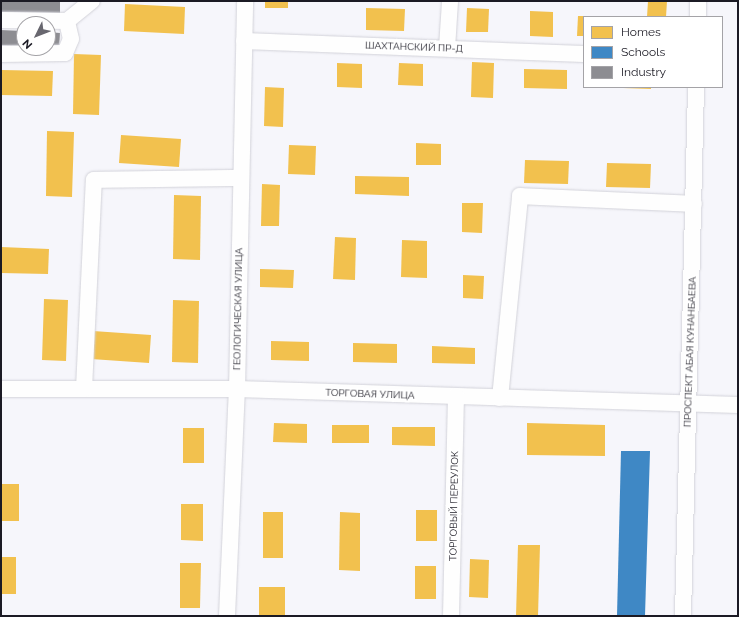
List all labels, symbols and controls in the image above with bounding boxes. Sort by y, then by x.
north arrow [16,16,56,56]
legend [583,16,723,88]
text: Homes [621,25,661,39]
text: N [20,36,35,51]
street label: ШАХТАНСКИЙ ПР-Д [365,39,463,55]
text: Schools [621,45,665,59]
text: Industry [621,65,666,79]
street label: ГЕОЛОГИЧЕСКАЯ УЛИЦА [231,248,245,370]
street label: ПРОСПЕКТ АБАЯ КУНАНБАЕВА [681,276,699,428]
street label: ТОРГОВАЯ УЛИЦА [325,386,415,402]
street label: ТОРГОВЫЙ ПЕРЕУЛОК [447,451,461,561]

